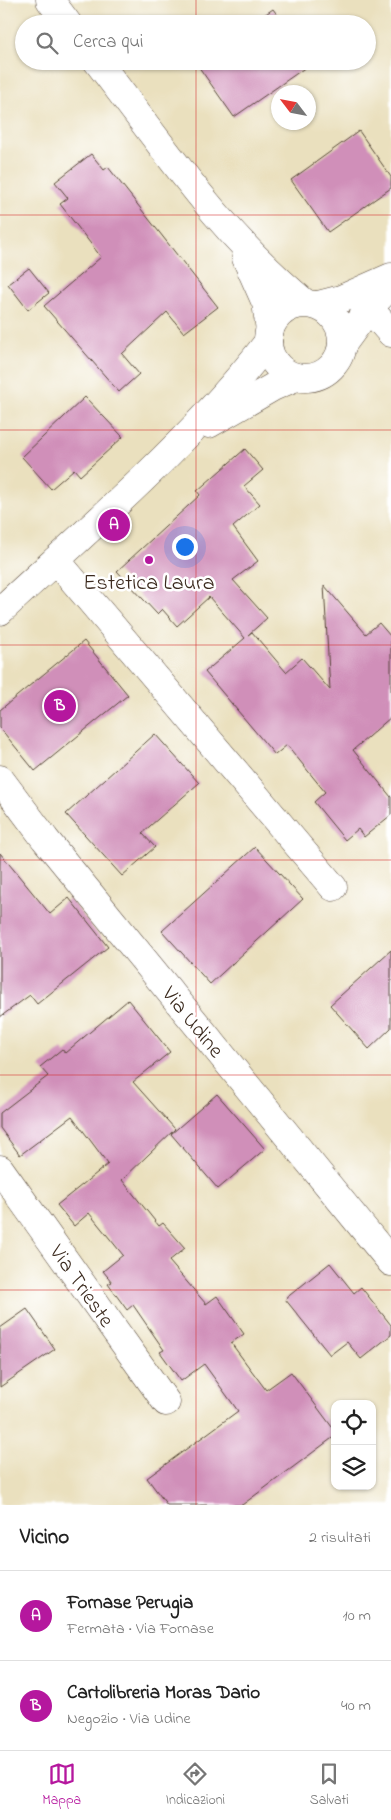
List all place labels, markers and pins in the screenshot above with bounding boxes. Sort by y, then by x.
pin: A [98,506,130,544]
marker: Estetica Laura [143,554,155,566]
place label: Estetica Laura [83,568,215,600]
pin: B [44,687,76,725]

